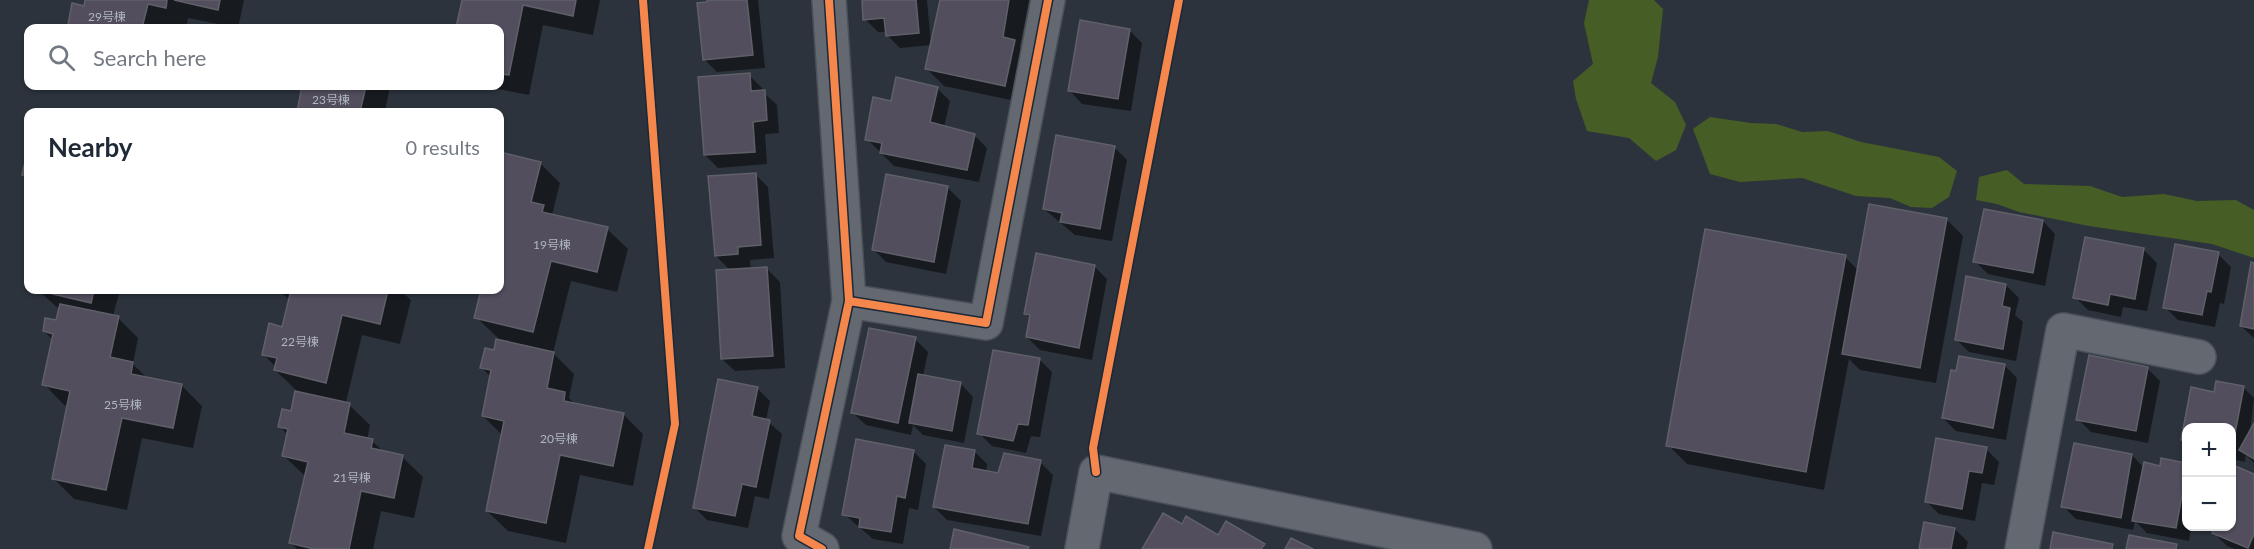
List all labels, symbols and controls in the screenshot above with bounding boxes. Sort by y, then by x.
house number: 29号棟 [88,9,126,24]
search box [24,24,504,90]
icon: search [45,41,78,74]
text: Search here [93,44,206,71]
house number: 23号棟 [312,92,350,107]
text: Nearby [48,131,133,163]
text: 0 results [405,135,480,159]
house number: 19号棟 [533,237,571,252]
house number: 22号棟 [281,334,319,349]
house number: 25号棟 [104,397,142,412]
map controls [2182,423,2236,531]
button: + [2182,423,2236,477]
house number: 20号棟 [540,431,578,446]
house number: 21号棟 [333,470,371,485]
button: − [2182,477,2236,531]

